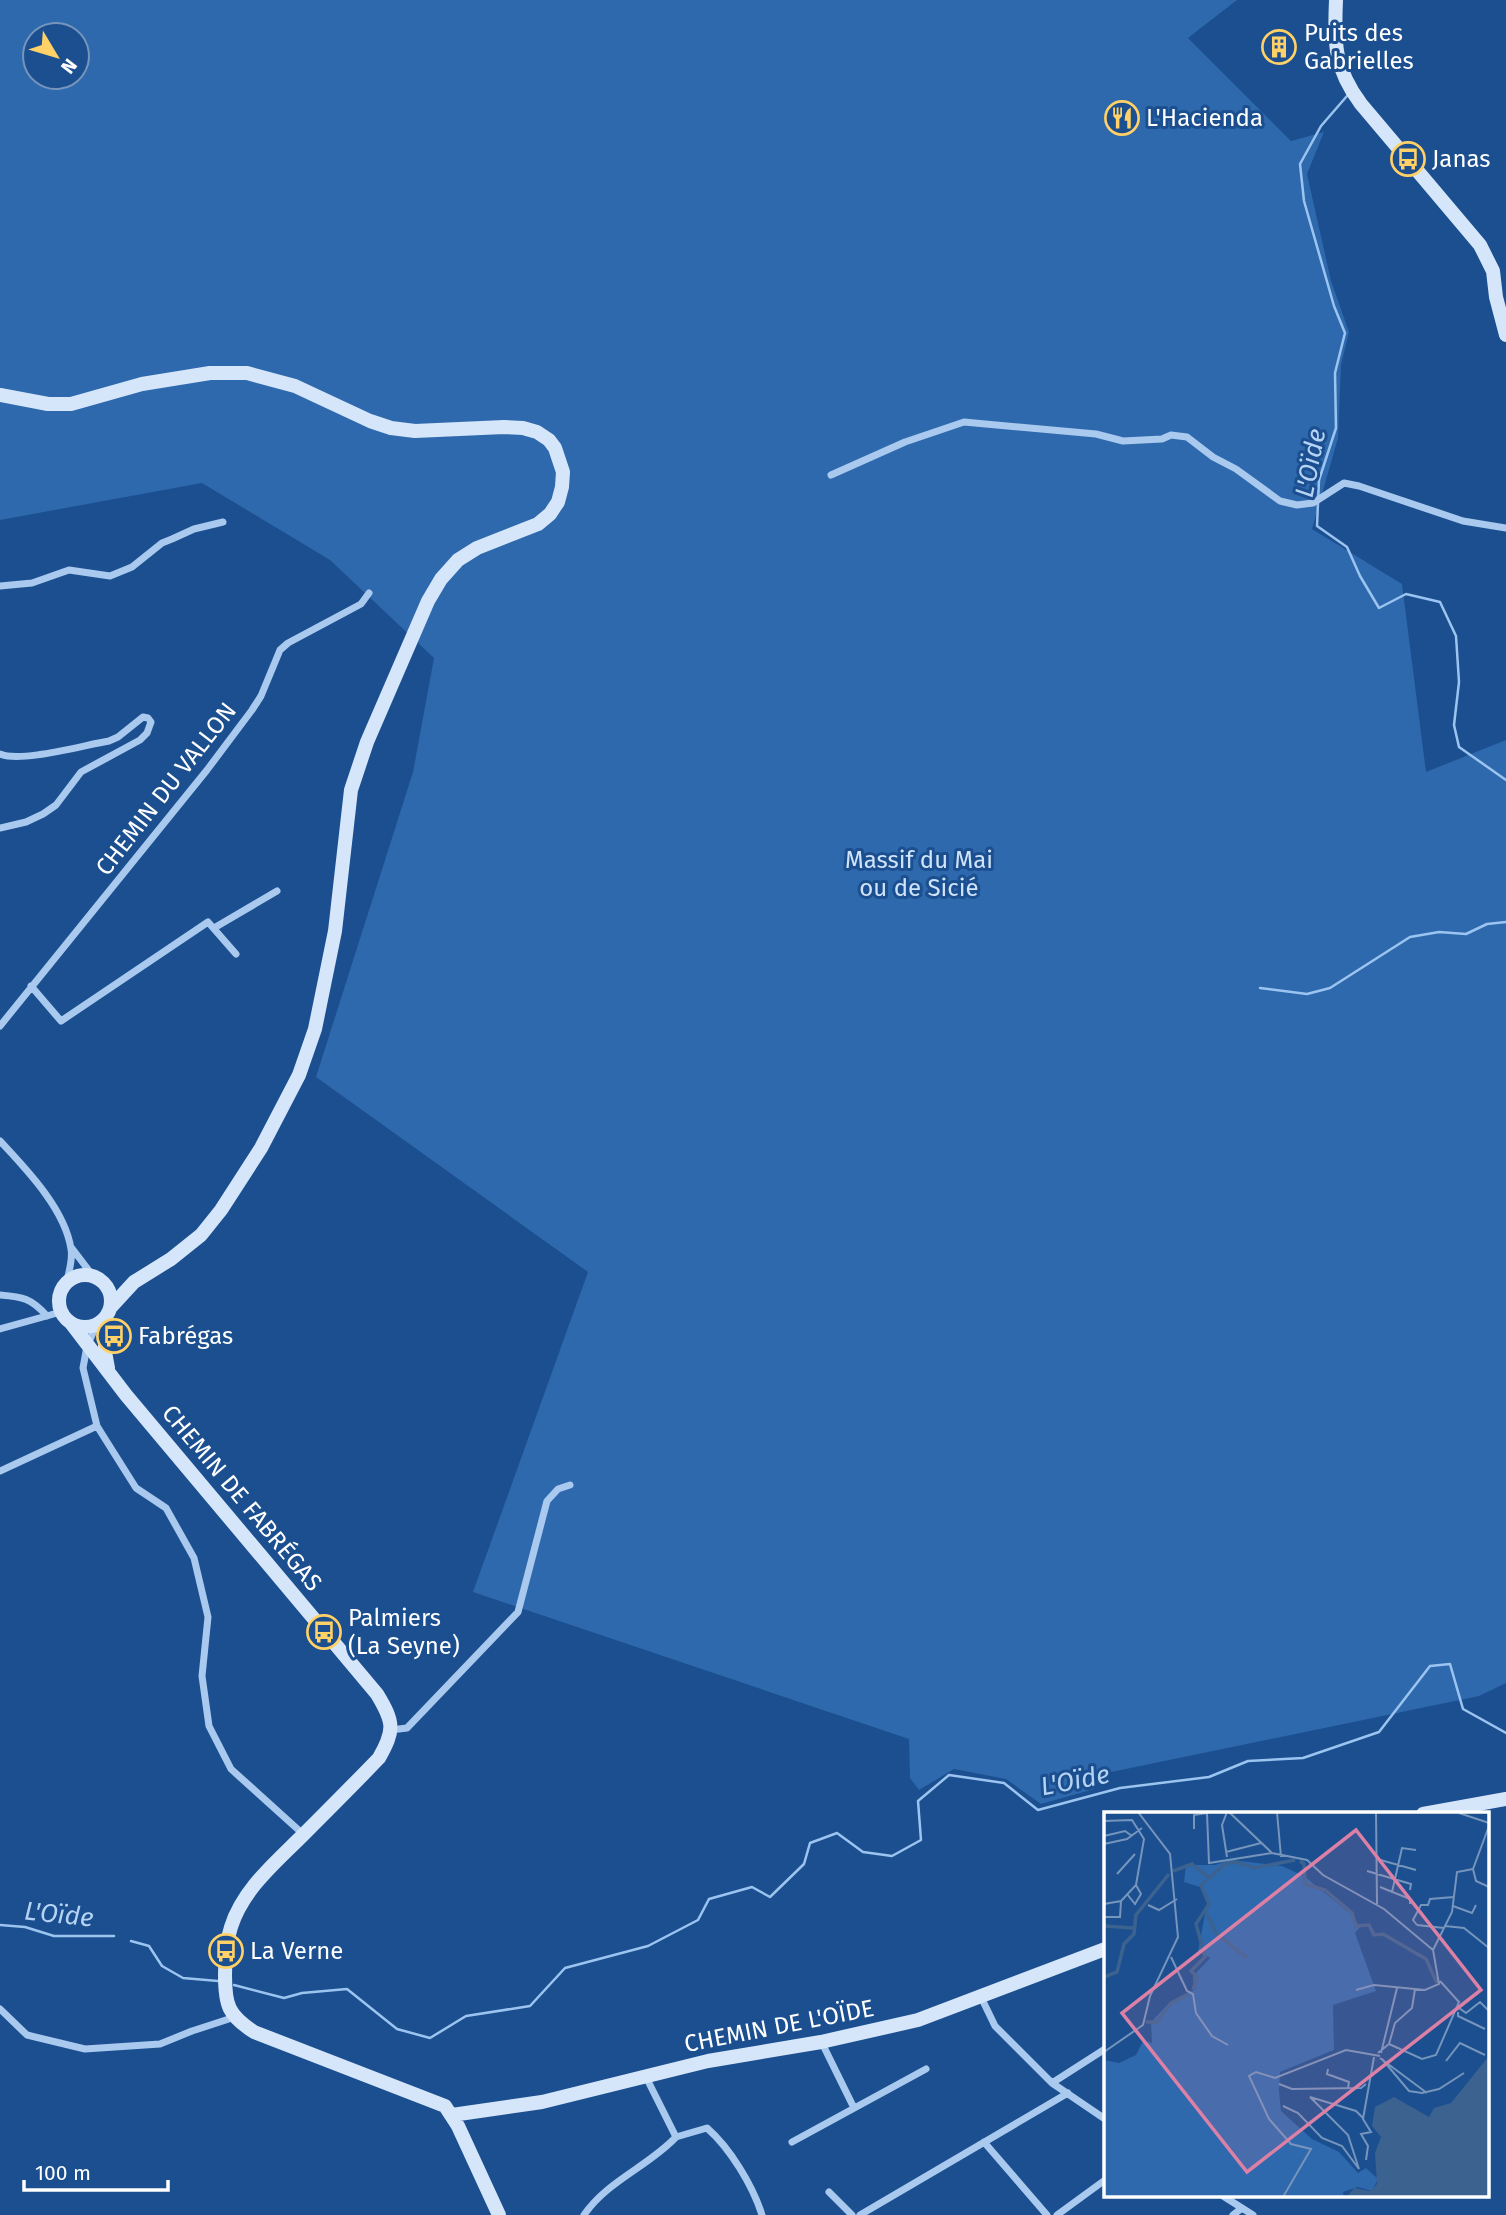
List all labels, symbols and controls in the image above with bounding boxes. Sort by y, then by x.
place label: Puits des Gabrielles [1304,19,1414,75]
north arrow [21,21,91,91]
building icon: Puits des Gabrielles [1260,28,1298,66]
text: N [56,54,82,78]
restaurant icon: L'Hacienda [1103,99,1141,137]
place label: L'Hacienda [1146,104,1263,132]
bus stop icon: Janas [1389,140,1427,178]
place label: Janas [1432,145,1490,173]
water label: L'Oïde [1289,426,1332,500]
street label: CHEMIN DU VALLON [90,697,242,881]
park label: Massif du Mai ou de Sicié [845,846,993,902]
bus stop icon: Fabrégas [95,1317,133,1355]
place label: Fabrégas [138,1322,233,1350]
street label: CHEMIN DE FABRÉGAS [156,1399,329,1597]
place label: Palmiers (La Seyne) [348,1604,460,1660]
bus stop icon: Palmiers (La Seyne) [305,1613,343,1651]
water label: L'Oïde [1038,1759,1112,1802]
inset map [1104,1812,1488,2198]
water label: L'Oïde [23,1895,95,1934]
bus stop icon: La Verne [207,1932,245,1970]
place label: La Verne [250,1937,343,1965]
street label: CHEMIN DE L'OÏDE [682,1994,876,2058]
scale bar [24,2148,168,2192]
text: 100 m [35,2160,91,2186]

